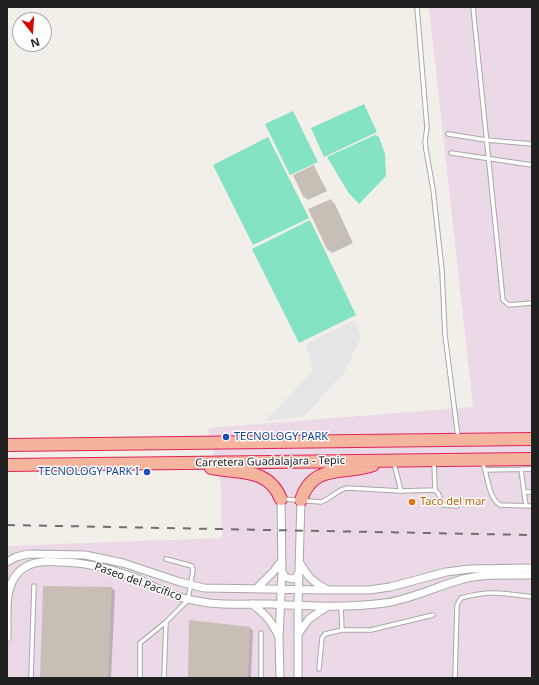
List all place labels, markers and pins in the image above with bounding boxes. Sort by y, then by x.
place label: TECNOLOGY PARK [234,430,328,444]
marker: TECNOLOGY PARK [221,432,231,442]
place label: TECNOLOGY PARK I [38,465,139,479]
marker: TECNOLOGY PARK I [142,467,152,477]
place label: Taco del mar [420,495,486,509]
marker: Taco del mar [407,497,417,507]

